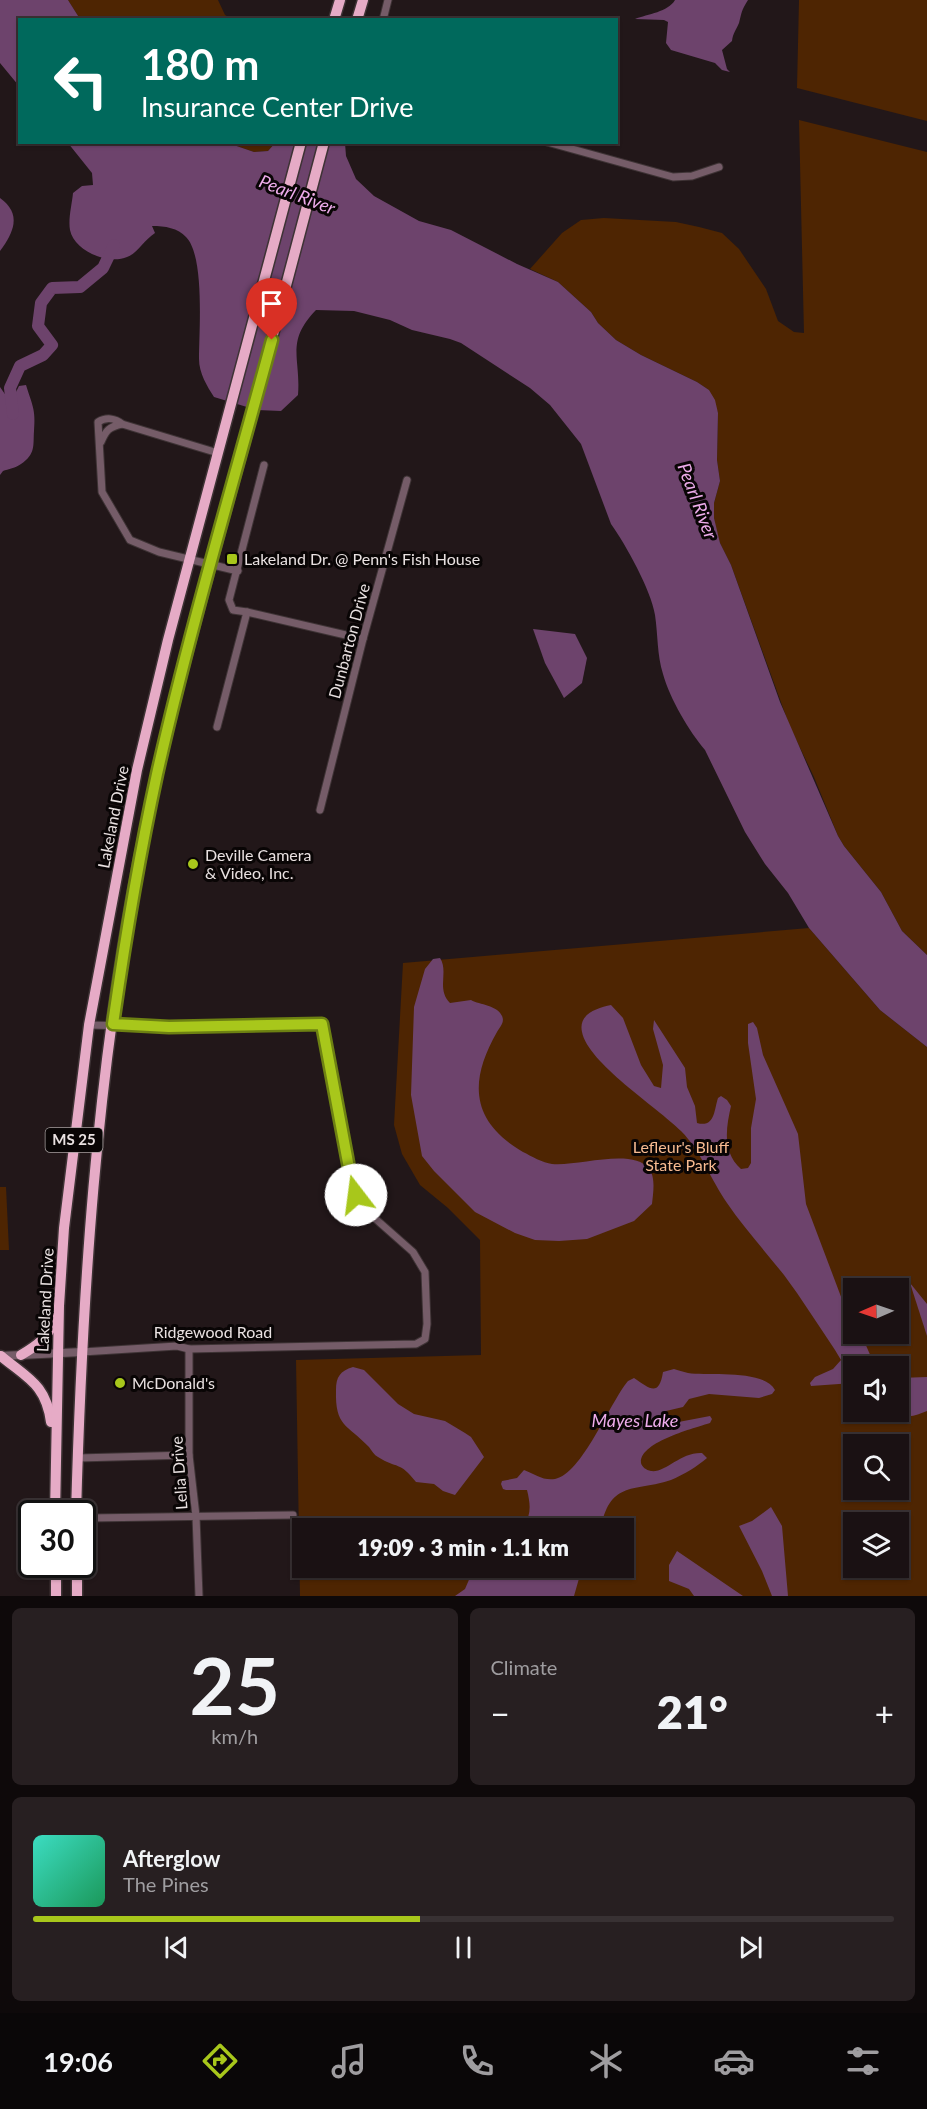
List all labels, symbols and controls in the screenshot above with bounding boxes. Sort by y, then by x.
text: 180 m [141,39,259,89]
icon: left [42,42,120,120]
text: Insurance Center Drive [141,90,413,123]
water label: Pearl River [256,170,339,219]
pin [246,278,297,340]
icon: arrive [255,287,288,320]
water label: Pearl River [673,460,723,543]
place label: Lakeland Dr. @ Penn's Fish House [244,549,480,568]
marker: Lakeland Dr. @ Penn's Fish House [225,552,239,566]
street label: Dunbarton Drive [324,581,373,701]
street label: Lakeland Drive [93,764,132,870]
place label: Deville Camera & Video, Inc. [205,845,311,882]
marker: Deville Camera & Video, Inc. [186,857,200,871]
road number: MS 25 [46,1128,103,1152]
park label: Lefleur's Bluff State Park [633,1137,729,1174]
position arrow [324,1163,388,1227]
street label: Lakeland Drive [32,1247,57,1352]
north arrow [843,1278,909,1344]
map controls [843,1278,909,1578]
street label: Ridgewood Road [154,1322,272,1341]
button: sound [843,1356,909,1422]
place label: McDonald's [132,1373,215,1392]
marker: McDonald's [113,1376,127,1390]
water label: Mayes Lake [592,1409,678,1431]
button: search [843,1434,909,1500]
street label: Lelia Drive [166,1436,191,1511]
speed limit sign: 30 [18,1500,96,1578]
button: layers [843,1512,909,1578]
text: 19:09 · 3 min · 1.1 km [357,1534,569,1561]
text: 25 [190,1638,280,1732]
text: Climate [491,1655,557,1679]
text: 21° [657,1685,728,1739]
text: − [491,1693,510,1733]
text: + [875,1693,894,1733]
text: km/h [211,1724,258,1748]
text: Afterglow [123,1845,220,1872]
text: The Pines [123,1872,209,1896]
icon: previous [160,1931,193,1964]
icon: pause [447,1931,480,1964]
icon: next [734,1931,767,1964]
icon: directions [199,2040,241,2082]
icon: music [328,2040,370,2082]
icon: phone [456,2040,498,2082]
icon: climate [585,2040,627,2082]
icon: car [713,2040,755,2082]
icon: filters [842,2040,884,2082]
text: 19:06 [43,2045,113,2078]

